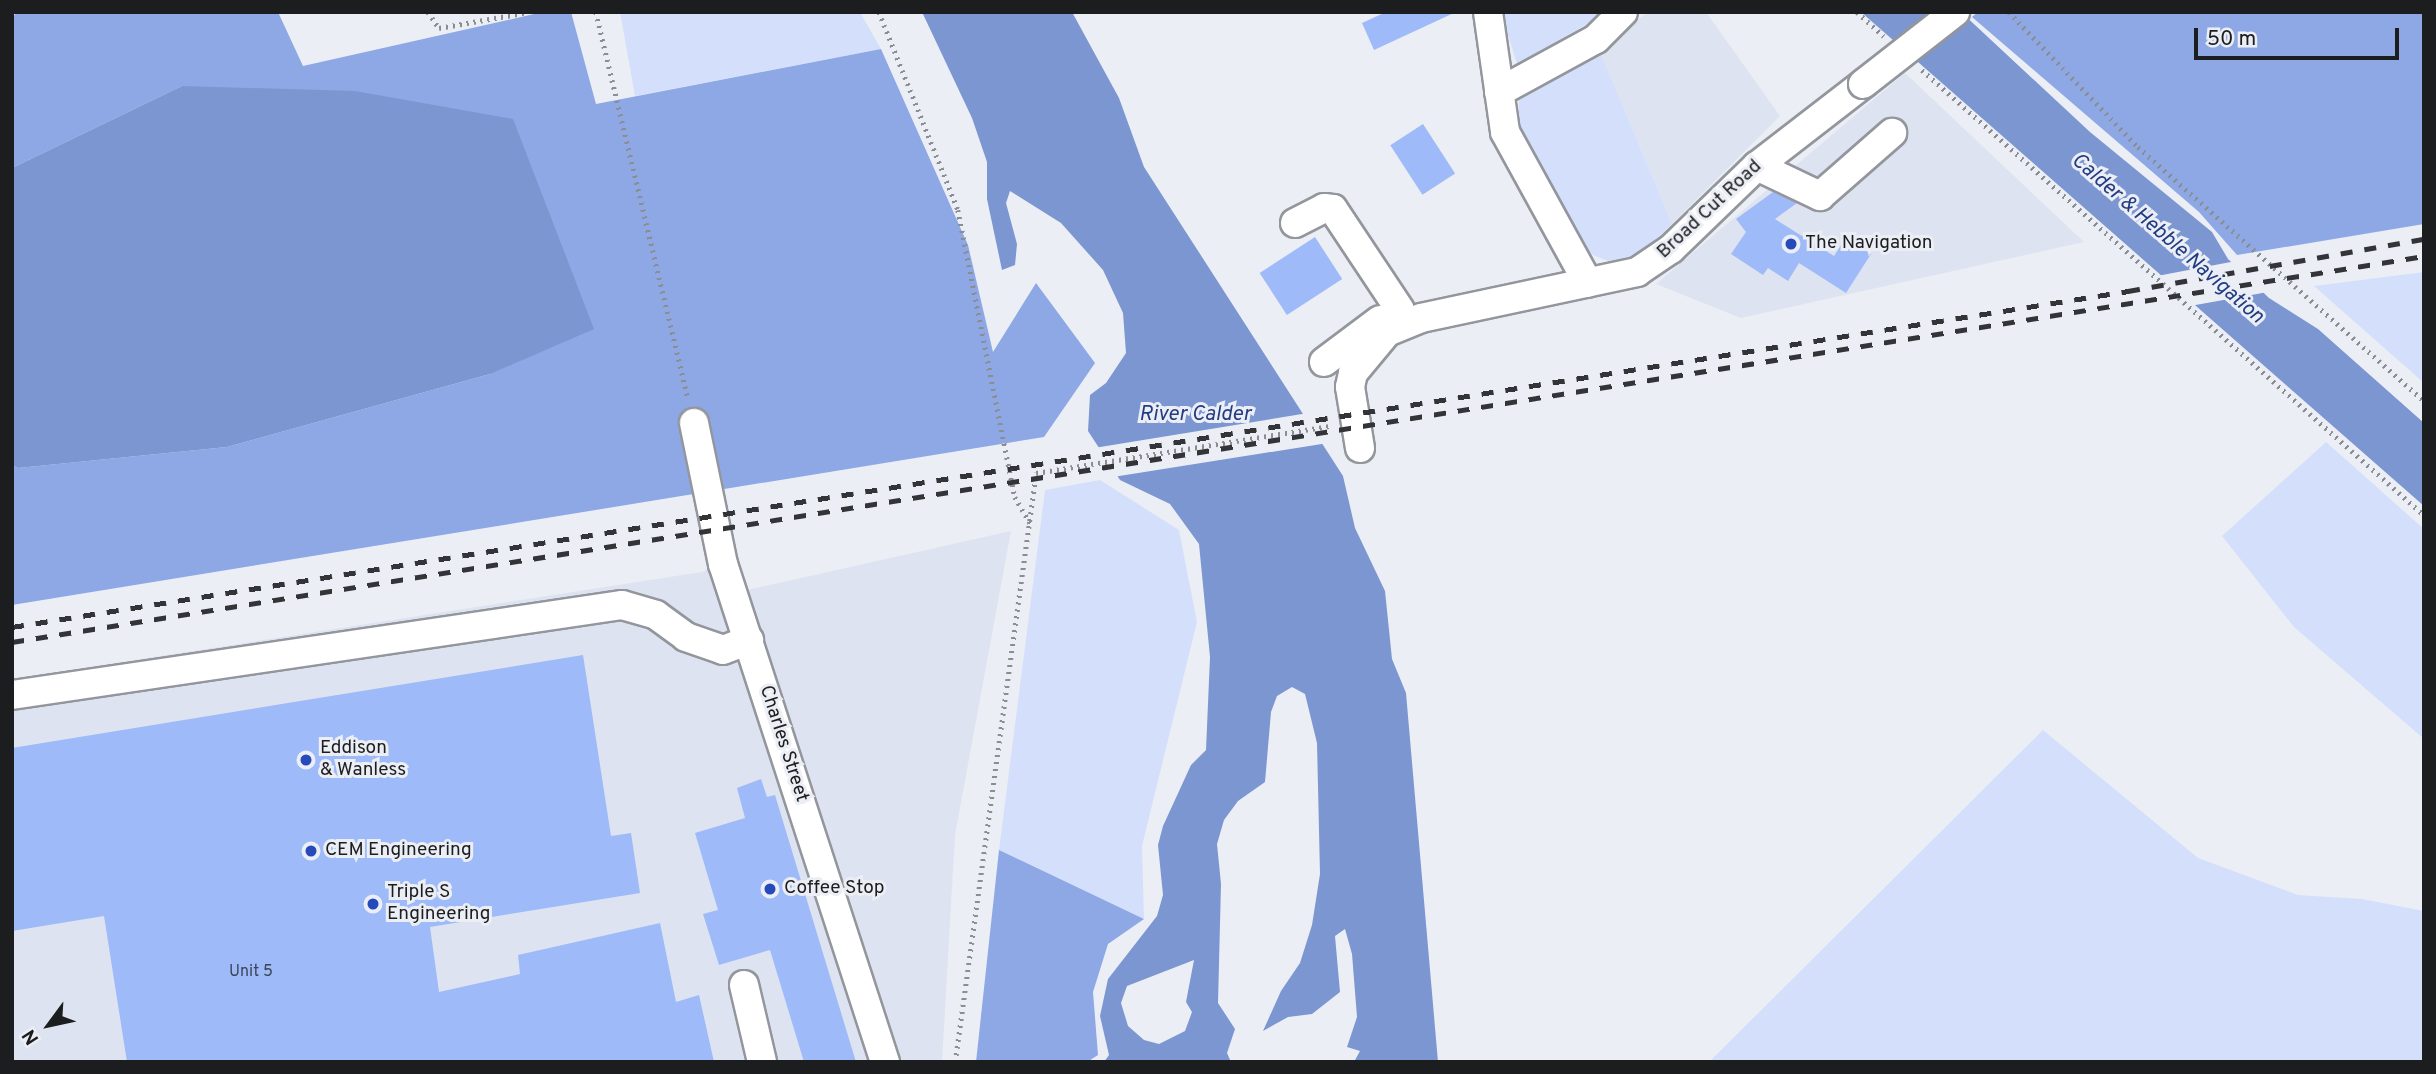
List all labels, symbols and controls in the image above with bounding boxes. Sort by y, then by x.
scale bar [2198,14,2403,58]
text: 50 m [2207,26,2256,53]
water label: Calder & Hebble Navigation [2065,148,2269,330]
street label: Broad Cut Road [1653,156,1767,264]
place label: The Navigation [1805,233,1933,255]
marker: The Navigation [1783,236,1799,252]
water label: River Calder [1139,402,1251,428]
street label: Charles Street [753,683,813,805]
place label: Eddison & Wanless [320,738,407,782]
marker: Eddison & Wanless [298,752,314,768]
place label: CEM Engineering [325,840,472,862]
marker: CEM Engineering [303,843,319,859]
place label: Coffee Stop [784,878,884,900]
marker: Coffee Stop [762,881,778,897]
place label: Triple S Engineering [387,882,491,926]
marker: Triple S Engineering [365,896,381,912]
house number: Unit 5 [229,962,273,982]
north arrow [14,990,84,1060]
text: N [18,1024,45,1049]

